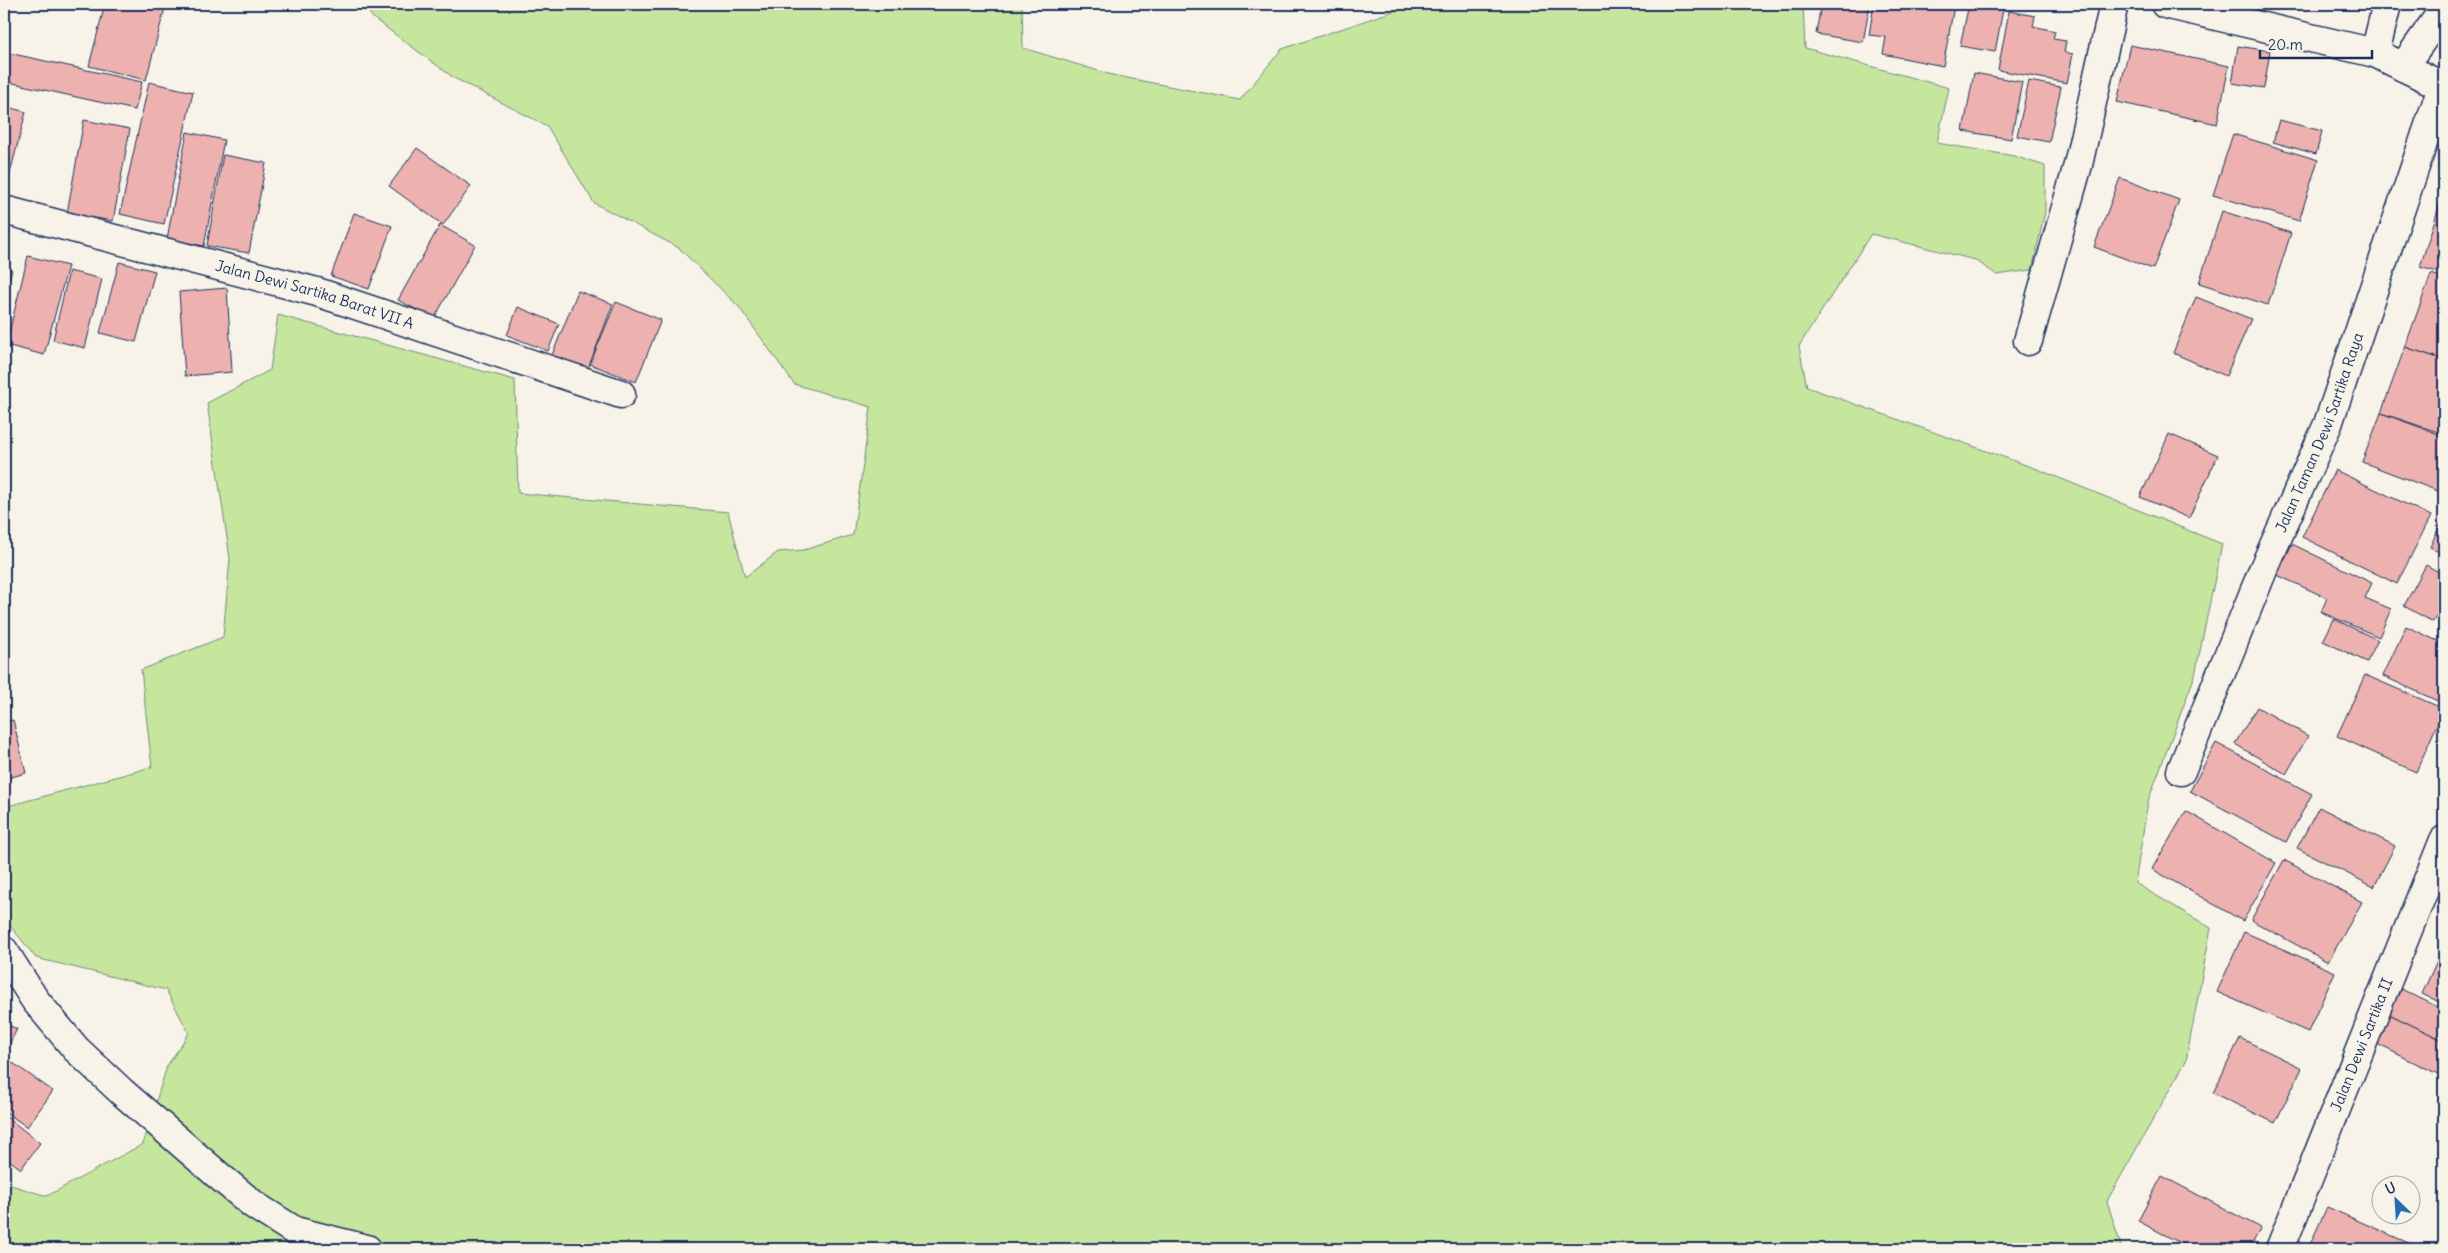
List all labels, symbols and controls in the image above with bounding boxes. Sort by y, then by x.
scale bar [2260,28,2373,60]
text: 20 m [2268,35,2303,54]
street label: Jalan Dewi Sartika Barat VII A [213,256,417,333]
street label: Jalan Taman Dewi Sartika Raya [2271,330,2367,535]
street label: Jalan Dewi Sartika II [2326,975,2397,1114]
north arrow [2370,1176,2420,1226]
text: U [2382,1178,2399,1198]

